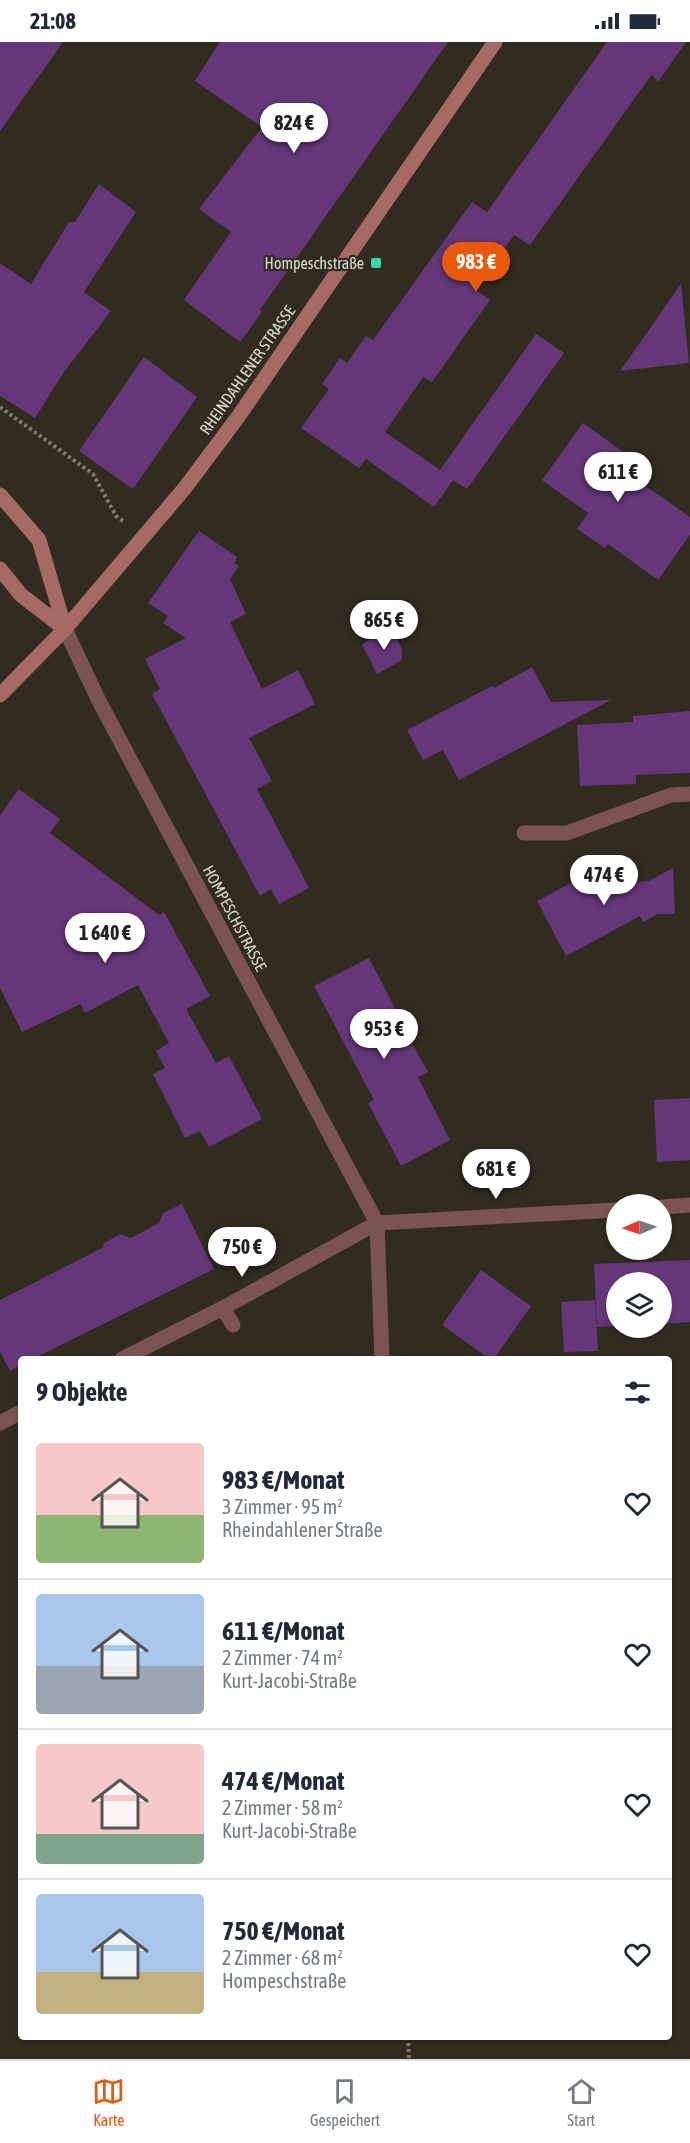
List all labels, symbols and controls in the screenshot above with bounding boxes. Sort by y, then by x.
text: 21:08 [30,8,76,34]
pin: 824 € [252,103,336,154]
text: 824 € [274,111,314,134]
pin: 983 € [434,242,518,293]
text: 983 € [456,250,496,273]
place label: Hompeschstraße [265,254,364,273]
marker: Hompeschstraße [369,256,383,270]
street label: RHEINDAHLENER STRASSE [196,302,298,438]
pin: 611 € [576,452,660,503]
text: 611 € [598,460,638,483]
pin: 865 € [342,600,426,651]
text: 865 € [364,608,404,631]
pin: 474 € [562,855,646,906]
street label: HOMPESCHSTRASSE [200,862,271,974]
text: 474 € [584,863,624,886]
pin: 1 640 € [50,913,160,964]
text: 1 640 € [79,921,131,944]
pin: 953 € [342,1009,426,1060]
text: 953 € [364,1017,404,1040]
pin: 681 € [454,1149,538,1200]
text: 681 € [476,1157,516,1180]
north arrow [606,1194,672,1260]
map controls [606,1194,672,1338]
pin: 750 € [200,1227,284,1278]
text: 750 € [222,1235,262,1258]
button: layers [606,1272,672,1338]
icon: filters [621,1376,654,1409]
text: 9 Objekte [36,1377,128,1407]
text: 983 €/Monat [222,1465,345,1495]
icon: home [84,1467,156,1539]
icon: heart [621,1487,654,1520]
text: 3 Zimmer · 95 m² [222,1495,343,1518]
text: Rheindahlener Straße [222,1518,383,1541]
text: 611 €/Monat [222,1616,345,1646]
icon: home [84,1618,156,1690]
icon: heart [621,1638,654,1671]
text: 2 Zimmer · 74 m² [222,1646,343,1669]
text: Kurt-Jacobi-Straße [222,1669,357,1692]
text: 474 €/Monat [222,1766,345,1796]
icon: home [84,1768,156,1840]
icon: heart [621,1788,654,1821]
text: 2 Zimmer · 58 m² [222,1796,343,1819]
text: Kurt-Jacobi-Straße [222,1819,357,1842]
text: 750 €/Monat [222,1916,345,1946]
icon: home [84,1918,156,1990]
icon: heart [621,1938,654,1971]
text: 2 Zimmer · 68 m² [222,1946,343,1969]
text: Hompeschstraße [222,1969,346,1992]
tab: Karte [92,2075,125,2129]
tab: Gespeichert [310,2075,380,2129]
tab: Start [565,2075,598,2129]

